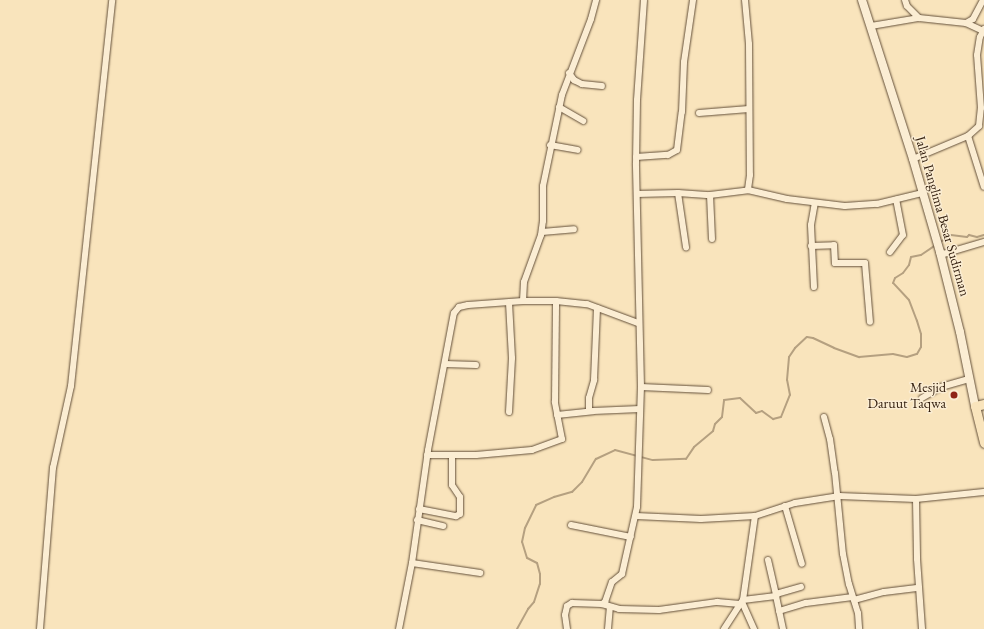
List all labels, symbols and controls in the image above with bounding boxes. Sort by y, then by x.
street label: Jalan Panglima Besar Sudirman [912,134,974,298]
place label: Mesjid Daruut Taqwa [867,379,946,412]
marker: Mesjid Daruut Taqwa [949,390,959,400]

